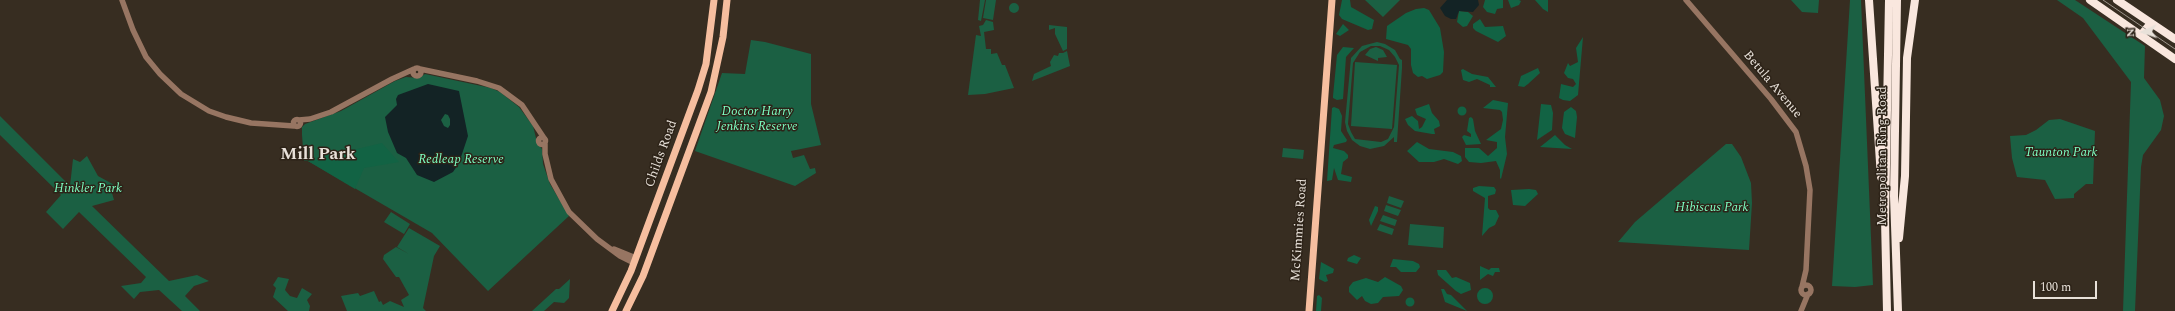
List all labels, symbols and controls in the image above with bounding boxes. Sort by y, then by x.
north arrow [2123,12,2163,52]
text: N [2122,28,2139,38]
street label: Betula Avenue [1739,48,1805,122]
street label: Metropolitan Ring Road [1875,86,1891,226]
park label: Doctor Harry Jenkins Reserve [716,104,798,135]
street label: Childs Road [643,118,681,190]
park label: Taunton Park [2024,145,2098,161]
district label: Mill Park [280,146,356,166]
park label: Redleap Reserve [418,152,504,168]
street label: McKimmies Road [1289,178,1311,282]
park label: Hinkler Park [54,181,122,197]
park label: Hibiscus Park [1675,200,1749,216]
scale bar [2035,273,2099,299]
text: 100 m [2040,278,2071,297]

